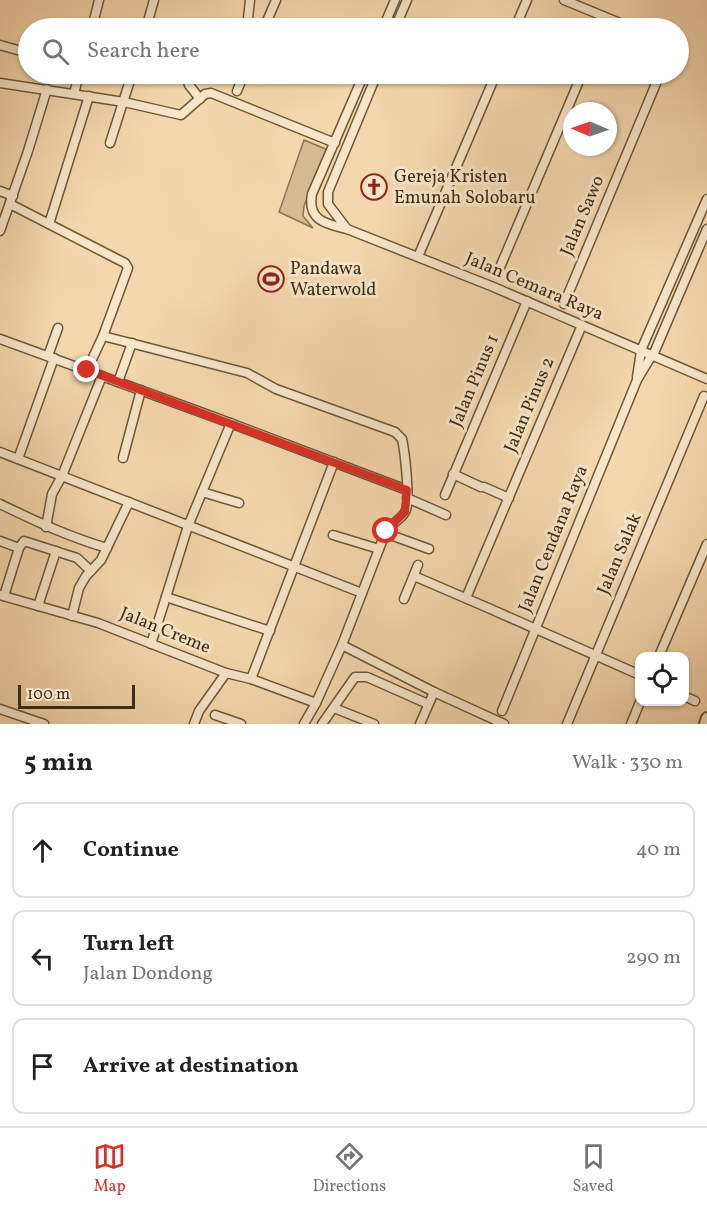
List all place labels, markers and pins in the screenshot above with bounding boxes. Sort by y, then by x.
place label: Gereja Kristen Emunah Solobaru [394,165,536,211]
church icon: Gereja Kristen Emunah Solobaru [359,172,389,202]
place label: Pandawa Waterwold [290,257,376,303]
sports icon: Pandawa Waterwold [256,264,286,294]

